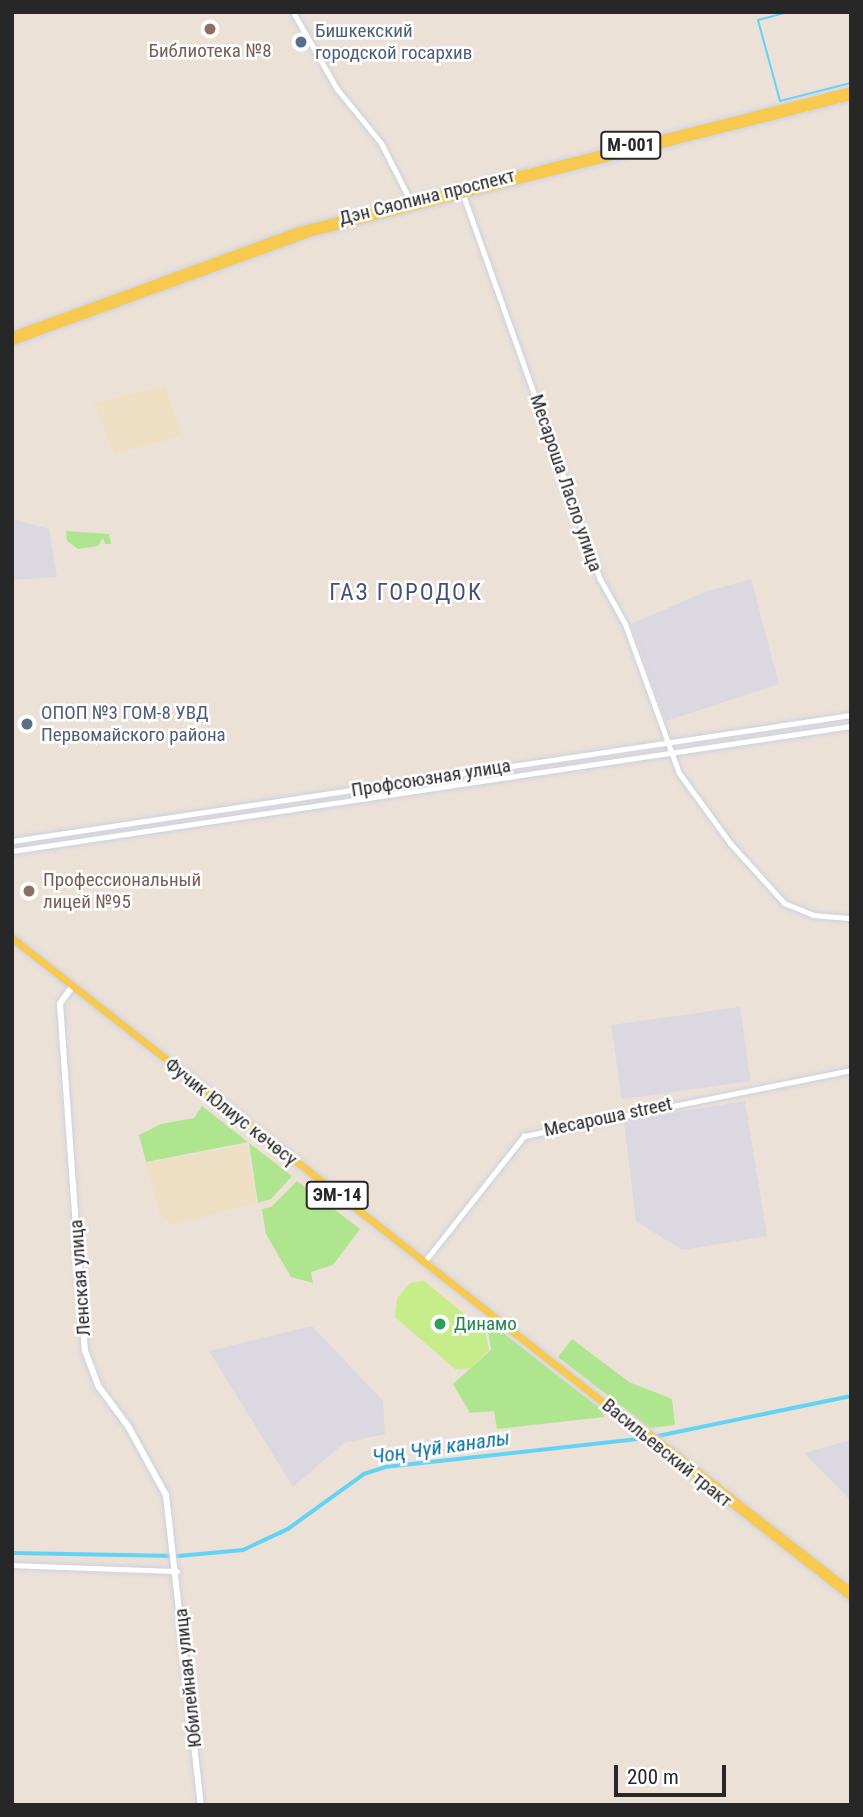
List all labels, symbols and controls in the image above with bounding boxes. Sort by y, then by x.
place label: Бишкекский городской госархив [315,20,472,64]
marker: Библиотека №8 [202,21,218,37]
marker: Бишкекский городской госархив [293,34,309,50]
place label: Библиотека №8 [148,40,272,62]
road number: M-001 [600,130,662,160]
street label: Дэн Сяопина проспект [337,164,517,230]
street label: Месароша Ласло улица [525,391,607,575]
district label: ГАЗ ГОРОДОК [331,579,481,607]
place label: ОПОП №3 ГОМ-8 УВД Первомайского района [41,702,226,746]
marker: ОПОП №3 ГОМ-8 УВД Первомайского района [19,716,35,732]
street label: Профсоюзная улица [350,754,512,802]
place label: Профессиональный лицей №95 [43,869,201,913]
marker: Профессиональный лицей №95 [21,883,37,899]
street label: Фучик Юлиус көчөсү [160,1053,302,1171]
street label: Месароша street [542,1092,674,1142]
road number: ЭМ-14 [306,1180,368,1210]
street label: Ленская улица [65,1219,95,1337]
place label: Динамо [454,1313,517,1335]
marker: Динамо [432,1316,448,1332]
street label: Васильевский тракт [597,1394,737,1512]
water label: Чоң Чүй каналы [371,1425,511,1469]
street label: Юбилейная улица [169,1607,207,1749]
scale bar [618,1750,730,1794]
text: 200 m [627,1765,679,1789]

